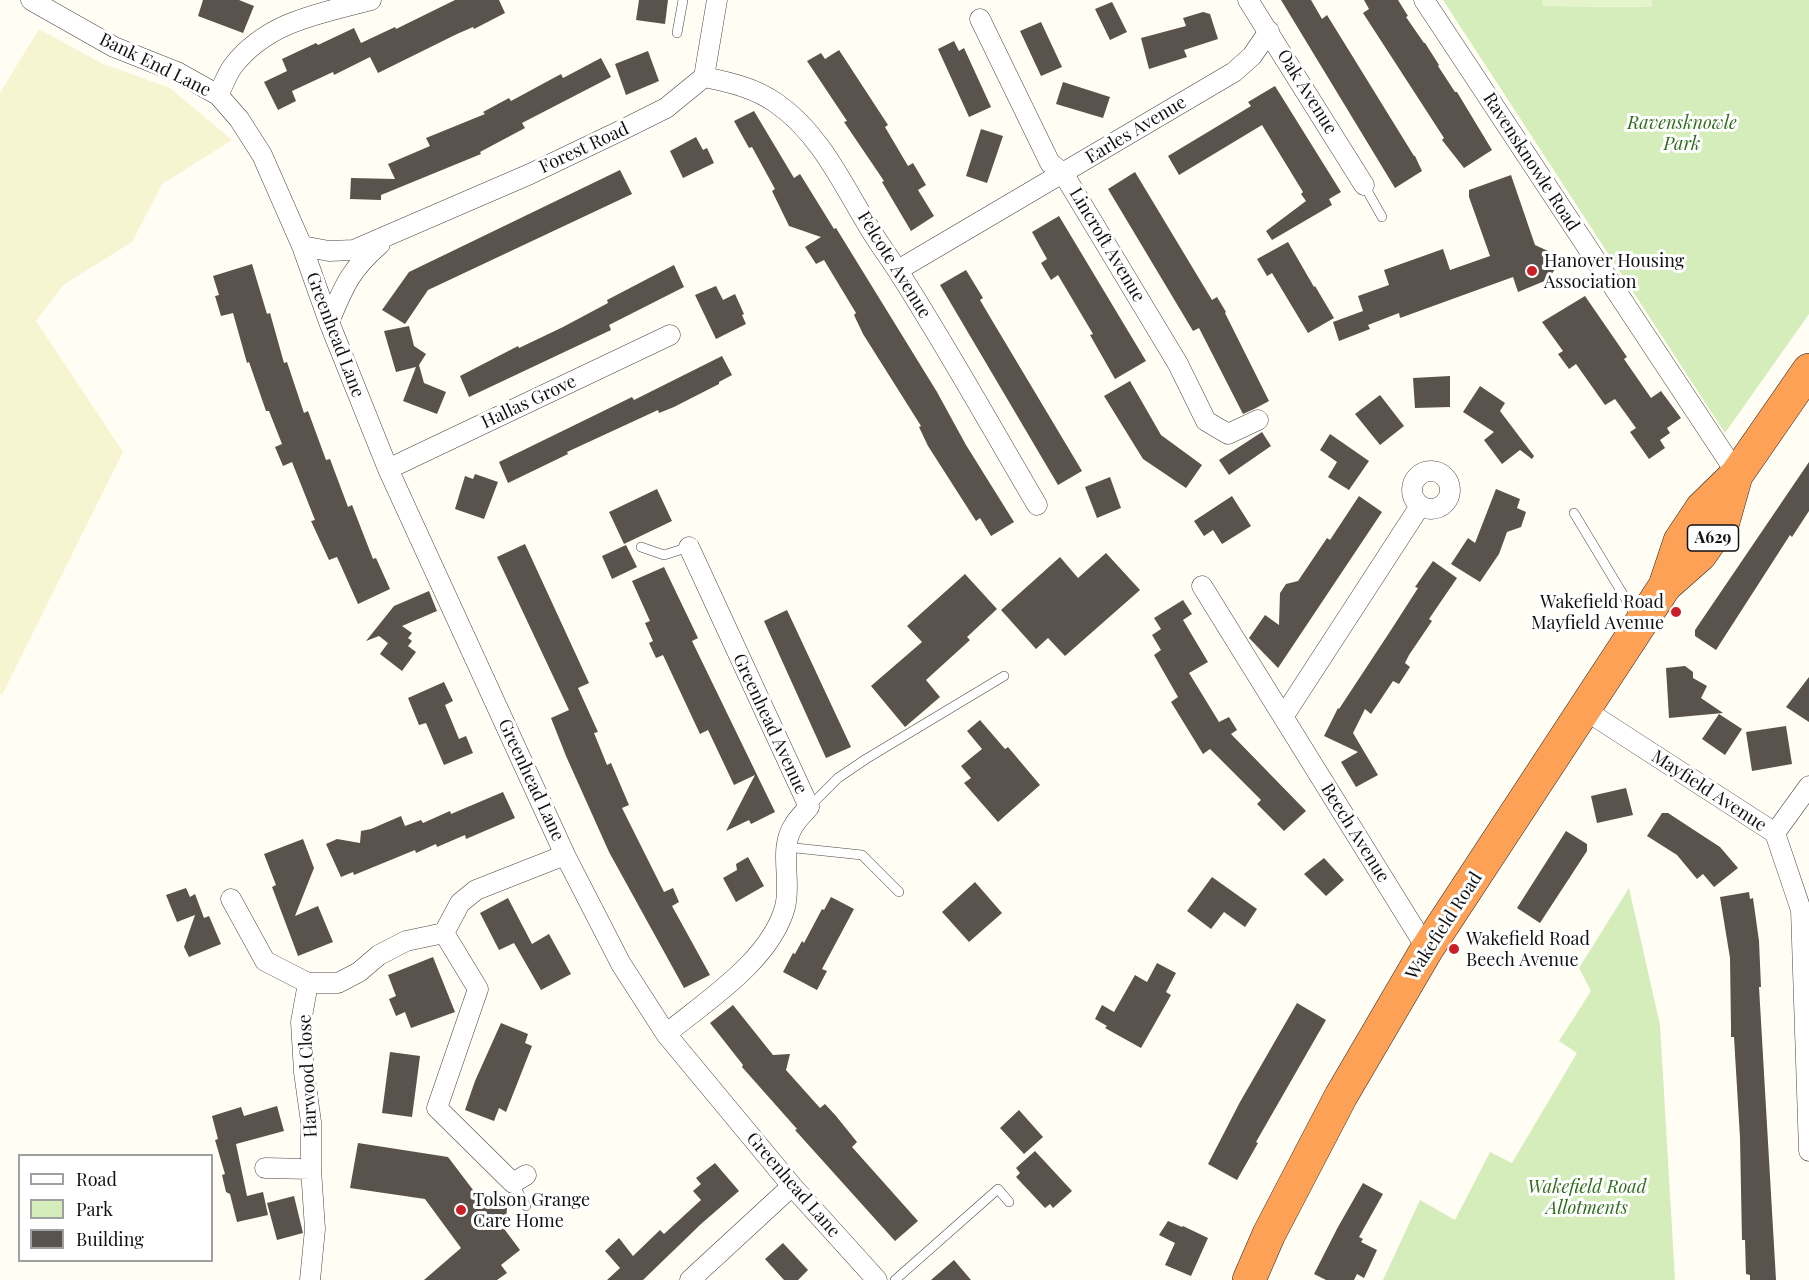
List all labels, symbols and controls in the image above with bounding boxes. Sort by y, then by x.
street label: Bank End Lane [96,29,214,101]
street label: Oak Avenue [1272,46,1342,138]
street label: Ravensknowle Road [1478,89,1584,235]
street label: Earles Avenue [1082,91,1190,169]
park label: Ravensknowle Park [1627,112,1737,154]
street label: Forest Road [536,118,632,178]
street label: Lincroft Avenue [1064,184,1150,306]
street label: Felcote Avenue [853,208,935,322]
place label: Hanover Housing Association [1544,250,1684,292]
marker: Hanover Housing Association [1525,264,1539,278]
street label: Greenhead Lane [301,269,369,401]
street label: Hallas Grove [478,371,580,433]
road number: A629 [1688,525,1738,551]
place label: Wakefield Road Mayfield Avenue [1531,591,1664,634]
marker: Wakefield Road Mayfield Avenue [1669,605,1683,619]
street label: Greenhead Avenue [728,650,812,798]
street label: Greenhead Lane [493,715,569,845]
street label: Mayfield Avenue [1647,746,1771,836]
street label: Beech Avenue [1316,780,1394,886]
street label: Wakefield Road [1401,868,1487,984]
place label: Wakefield Road Beech Avenue [1466,928,1590,970]
marker: Wakefield Road Beech Avenue [1447,942,1461,956]
street label: Harwood Close [294,1014,322,1138]
street label: Greenhead Lane [741,1128,845,1242]
legend [18,1154,213,1262]
text: Road [76,1167,117,1191]
park label: Wakefield Road Allotments [1527,1176,1647,1218]
place label: Tolson Grange Care Home [473,1189,590,1232]
text: Park [76,1197,113,1221]
marker: Tolson Grange Care Home [454,1203,468,1217]
text: Building [76,1227,144,1251]

